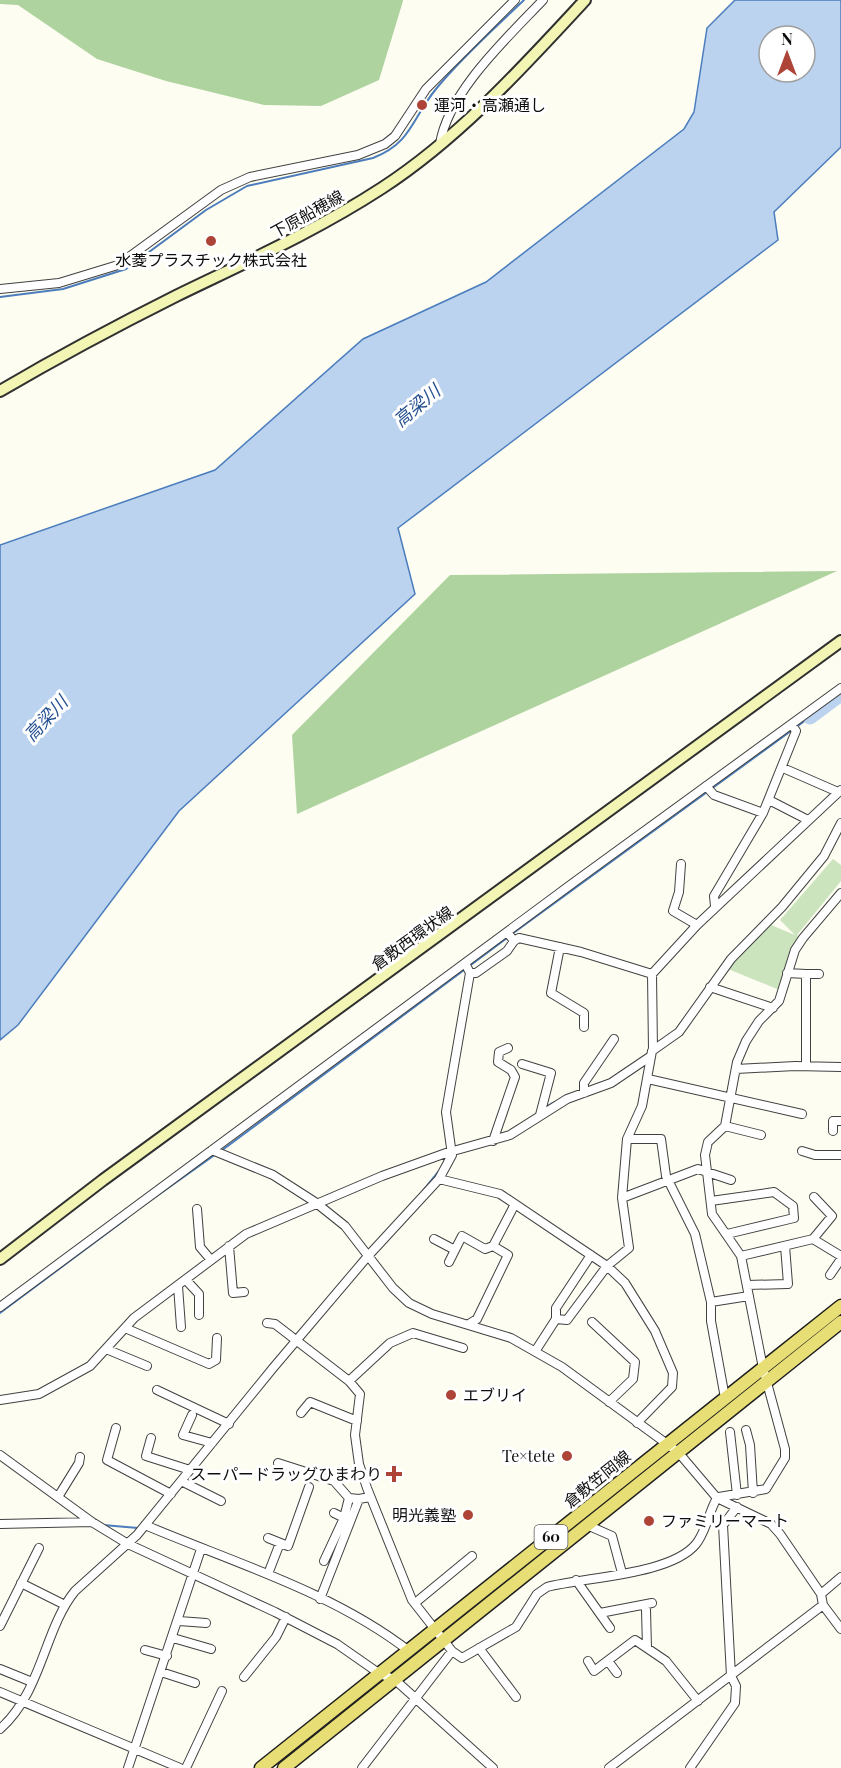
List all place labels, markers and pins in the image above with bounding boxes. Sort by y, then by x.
place label: 運河・高瀬通し [434,94,546,115]
marker: 運河・高瀬通し [415,98,429,112]
marker: 水菱プラスチック株式会社 [204,234,218,248]
place label: 水菱プラスチック株式会社 [115,249,307,270]
place label: エブリイ [463,1384,527,1405]
marker: エブリイ [444,1388,458,1402]
place label: Te×tete [502,1445,555,1466]
marker: Te×tete [560,1449,574,1463]
place label: スーパードラッグひまわり [190,1463,382,1484]
marker: スーパードラッグひまわり [387,1467,401,1481]
place label: 明光義塾 [392,1504,456,1525]
marker: 明光義塾 [461,1508,475,1522]
place label: ファミリーマート [661,1510,789,1531]
marker: ファミリーマート [642,1514,656,1528]

